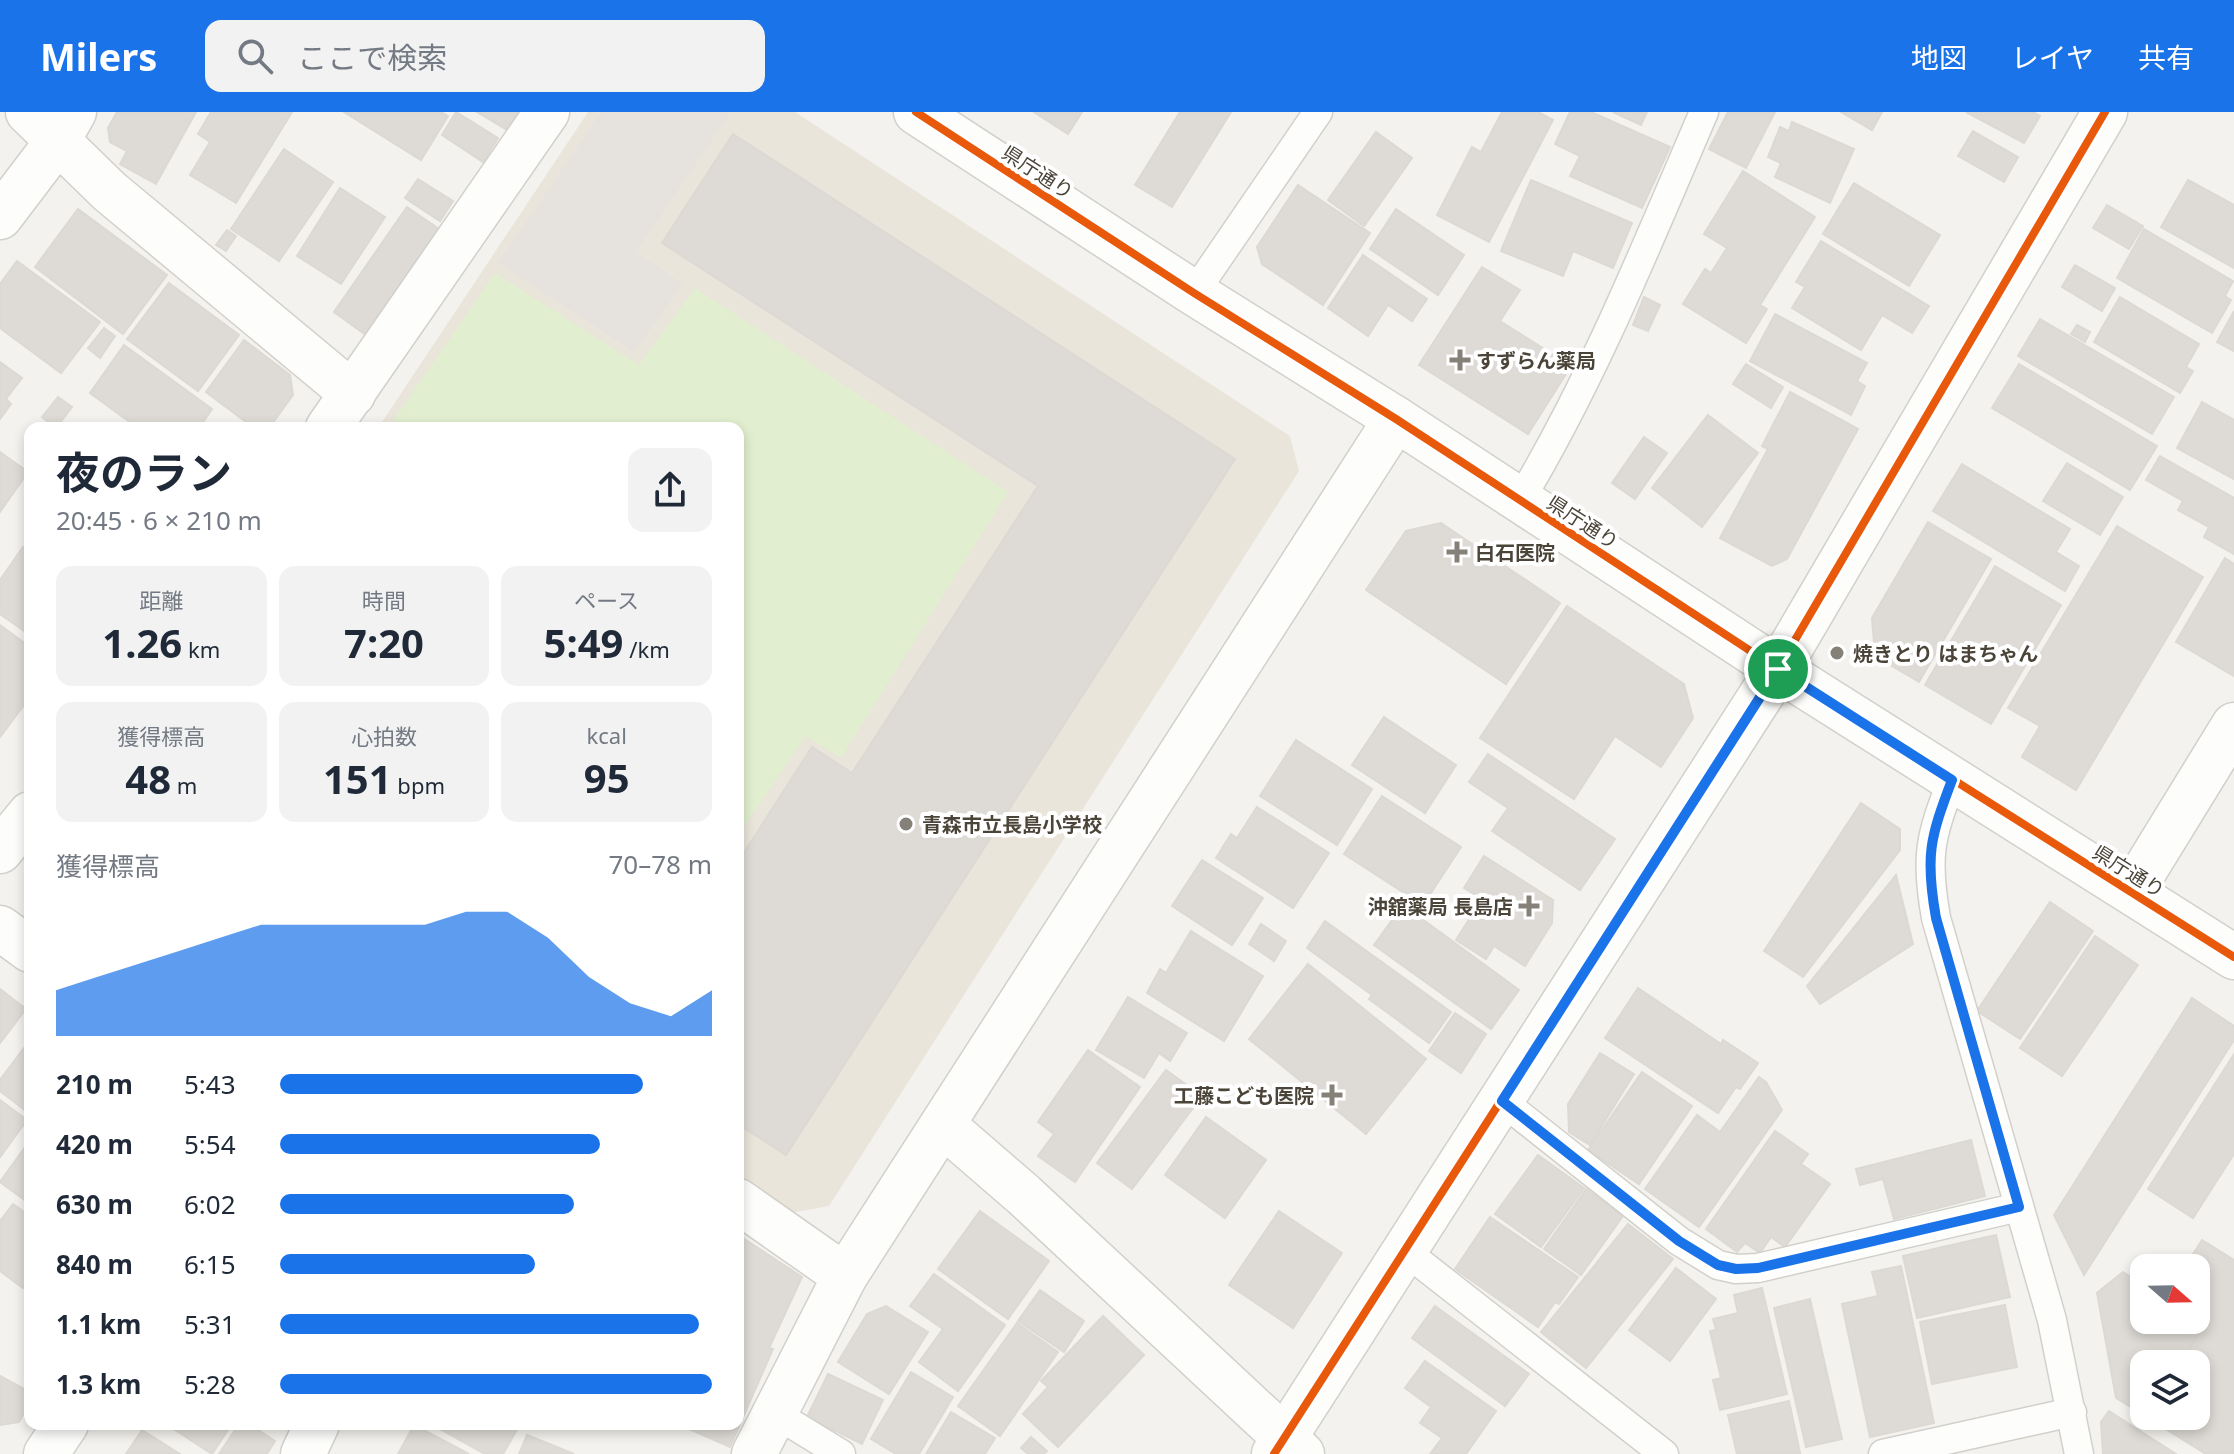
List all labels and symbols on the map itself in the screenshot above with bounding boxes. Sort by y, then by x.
street label: 県庁通り [997,139,1079,205]
place label: すずらん薬局 [1476,347,1596,374]
marker: すずらん薬局 [1451,351,1469,369]
street label: 県庁通り [1542,489,1624,555]
place label: 白石医院 [1475,539,1555,566]
marker: 白石医院 [1446,541,1468,563]
pin [1744,635,1812,703]
place label: 焼きとり はまちゃん [1853,640,2038,667]
marker: 焼きとり はまちゃん [1828,644,1846,662]
place label: 青森市立長島小学校 [922,811,1102,838]
marker: 青森市立長島小学校 [897,815,915,833]
street label: 県庁通り [2088,838,2170,904]
place label: 沖舘薬局 長島店 [1368,893,1513,920]
marker: 沖舘薬局 長島店 [1520,897,1538,915]
place label: 工藤こども医院 [1174,1082,1314,1109]
marker: 工藤こども医院 [1321,1084,1343,1106]
north arrow [2130,1254,2210,1334]

